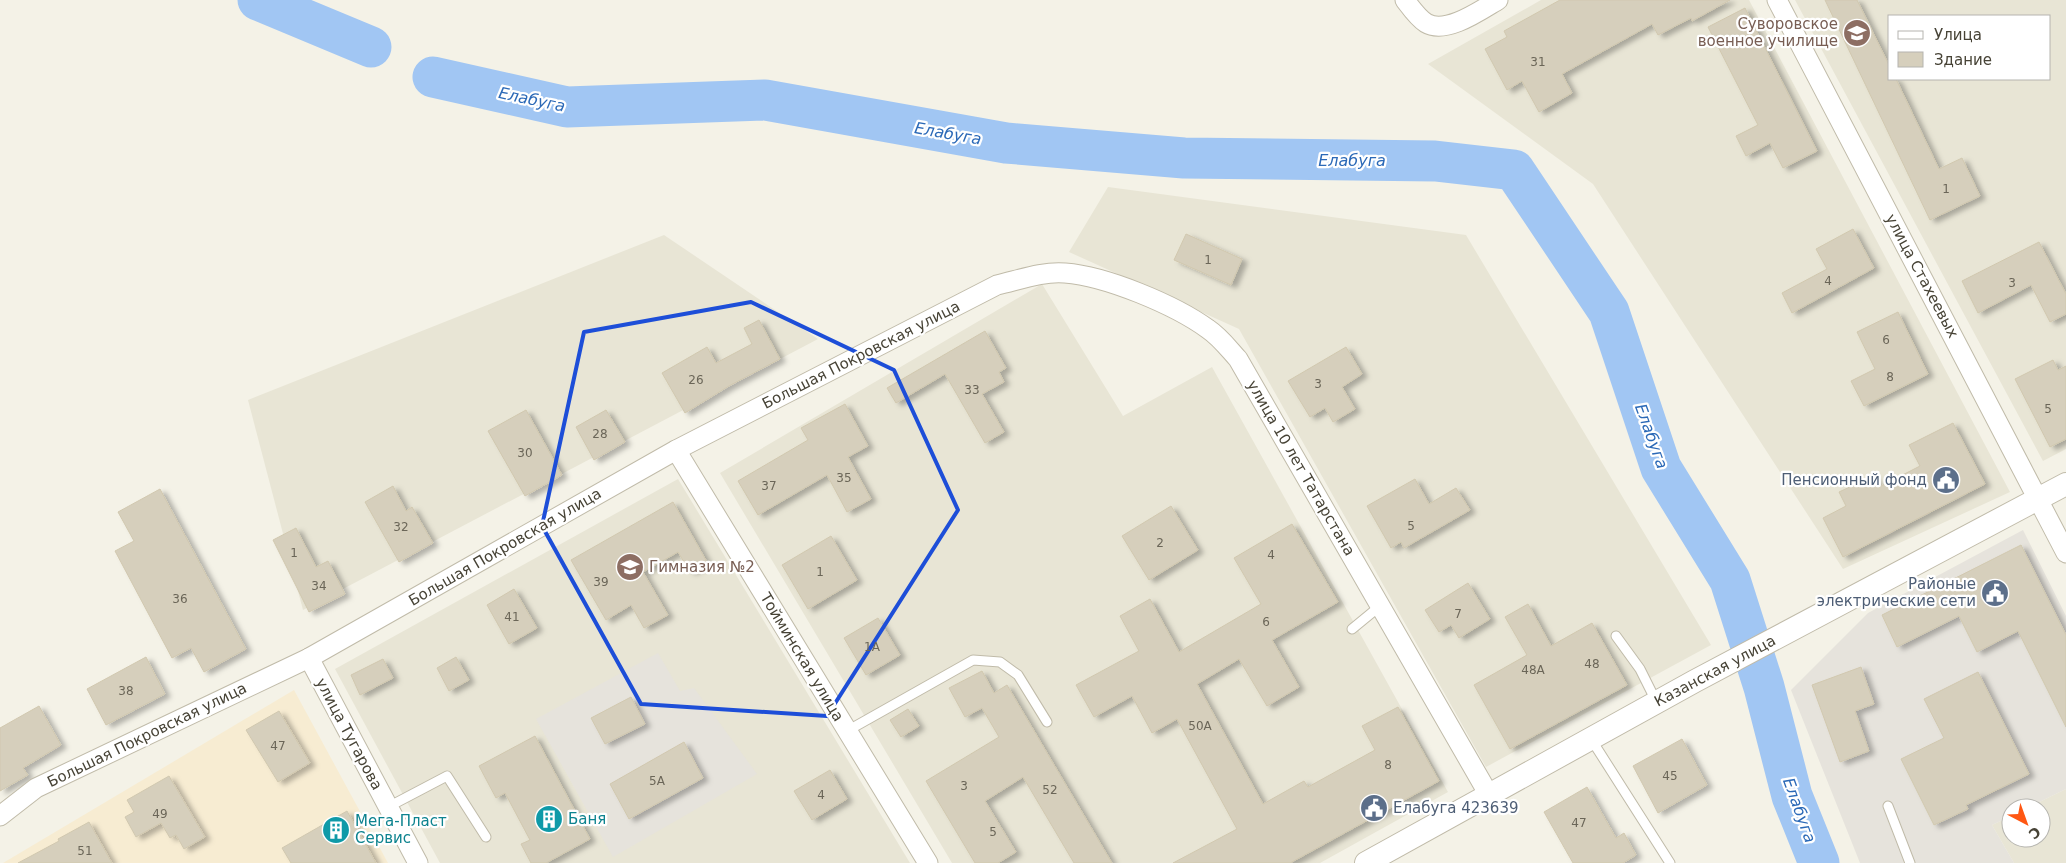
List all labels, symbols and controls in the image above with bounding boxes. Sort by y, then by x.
place label: Суворовское военное училище [1698,15,1838,50]
legend [1888,15,2051,80]
school or university icon: Суворовское военное училище [1842,18,1872,48]
text: Улица [1934,26,1982,44]
text: Здание [1934,51,1992,69]
house number: 31 [1530,55,1546,69]
water label: Елабуга [497,83,567,116]
water label: Елабуга [913,118,983,149]
water label: Елабуга [1318,151,1386,170]
house number: 1 [1942,182,1950,196]
street label: улица Стахеевых [1882,211,1962,341]
house number: 1 [1204,253,1212,267]
house number: 4 [1824,274,1832,288]
house number: 3 [2008,276,2016,290]
street label: Большая Покровская улица [759,297,963,413]
house number: 6 [1882,333,1890,347]
house number: 8 [1886,370,1894,384]
house number: 26 [688,373,704,387]
street label: улица 10 лет Татарстана [1243,377,1359,559]
house number: 3 [1314,377,1322,391]
house number: 33 [964,383,980,397]
water label: Елабуга [1631,401,1672,471]
house number: 5 [2044,402,2052,416]
house number: 28 [592,427,608,441]
house number: 30 [517,446,533,460]
public building icon: Пенсионный фонд [1931,465,1961,495]
house number: 35 [836,471,852,485]
place label: Пенсионный фонд [1781,471,1927,489]
house number: 37 [761,479,777,493]
street label: Большая Покровская улица [405,484,605,610]
house number: 5 [1407,519,1415,533]
house number: 32 [393,520,409,534]
house number: 2 [1156,536,1164,550]
house number: 1 [290,546,298,560]
house number: 4 [1267,548,1275,562]
school or university icon: Гимназия №2 [615,552,645,582]
place label: Гимназия №2 [649,558,755,576]
house number: 1 [816,565,824,579]
house number: 39 [593,575,609,589]
place label: Районые электрические сети [1817,575,1976,610]
public building icon: Районые электрические сети [1980,578,2010,608]
house number: 34 [311,579,327,593]
street label: Тойминская улица [756,589,848,725]
house number: 36 [172,592,188,606]
house number: 7 [1454,607,1462,621]
house number: 41 [504,610,520,624]
house number: 6 [1262,615,1270,629]
street label: Казанская улица [1651,631,1779,711]
house number: 1А [864,640,881,654]
house number: 48 [1584,657,1600,671]
house number: 48А [1521,663,1546,677]
street label: улица Тугарова [312,675,386,793]
street label: Большая Покровская улица [44,679,250,791]
house number: 38 [118,684,134,698]
house number: 50А [1188,719,1213,733]
house number: 47 [270,739,286,753]
house number: 8 [1384,758,1392,772]
house number: 45 [1662,769,1678,783]
house number: 5А [649,774,666,788]
water label: Елабуга [1779,775,1820,845]
house number: 3 [960,779,968,793]
house number: 52 [1042,783,1058,797]
house number: 4 [817,788,825,802]
public building icon: Елабуга 423639 [1359,793,1389,823]
north arrow [2001,798,2051,848]
place label: Елабуга 423639 [1393,799,1519,817]
building icon: Баня [534,804,564,834]
house number: 49 [152,807,168,821]
place label: Баня [568,810,606,828]
place label: Мега-Пласт Сервис [355,812,447,847]
building icon: Мега-Пласт Сервис [321,815,351,845]
house number: 47 [1571,816,1587,830]
text: С [2025,823,2044,842]
house number: 5 [989,825,997,839]
house number: 51 [77,844,93,858]

